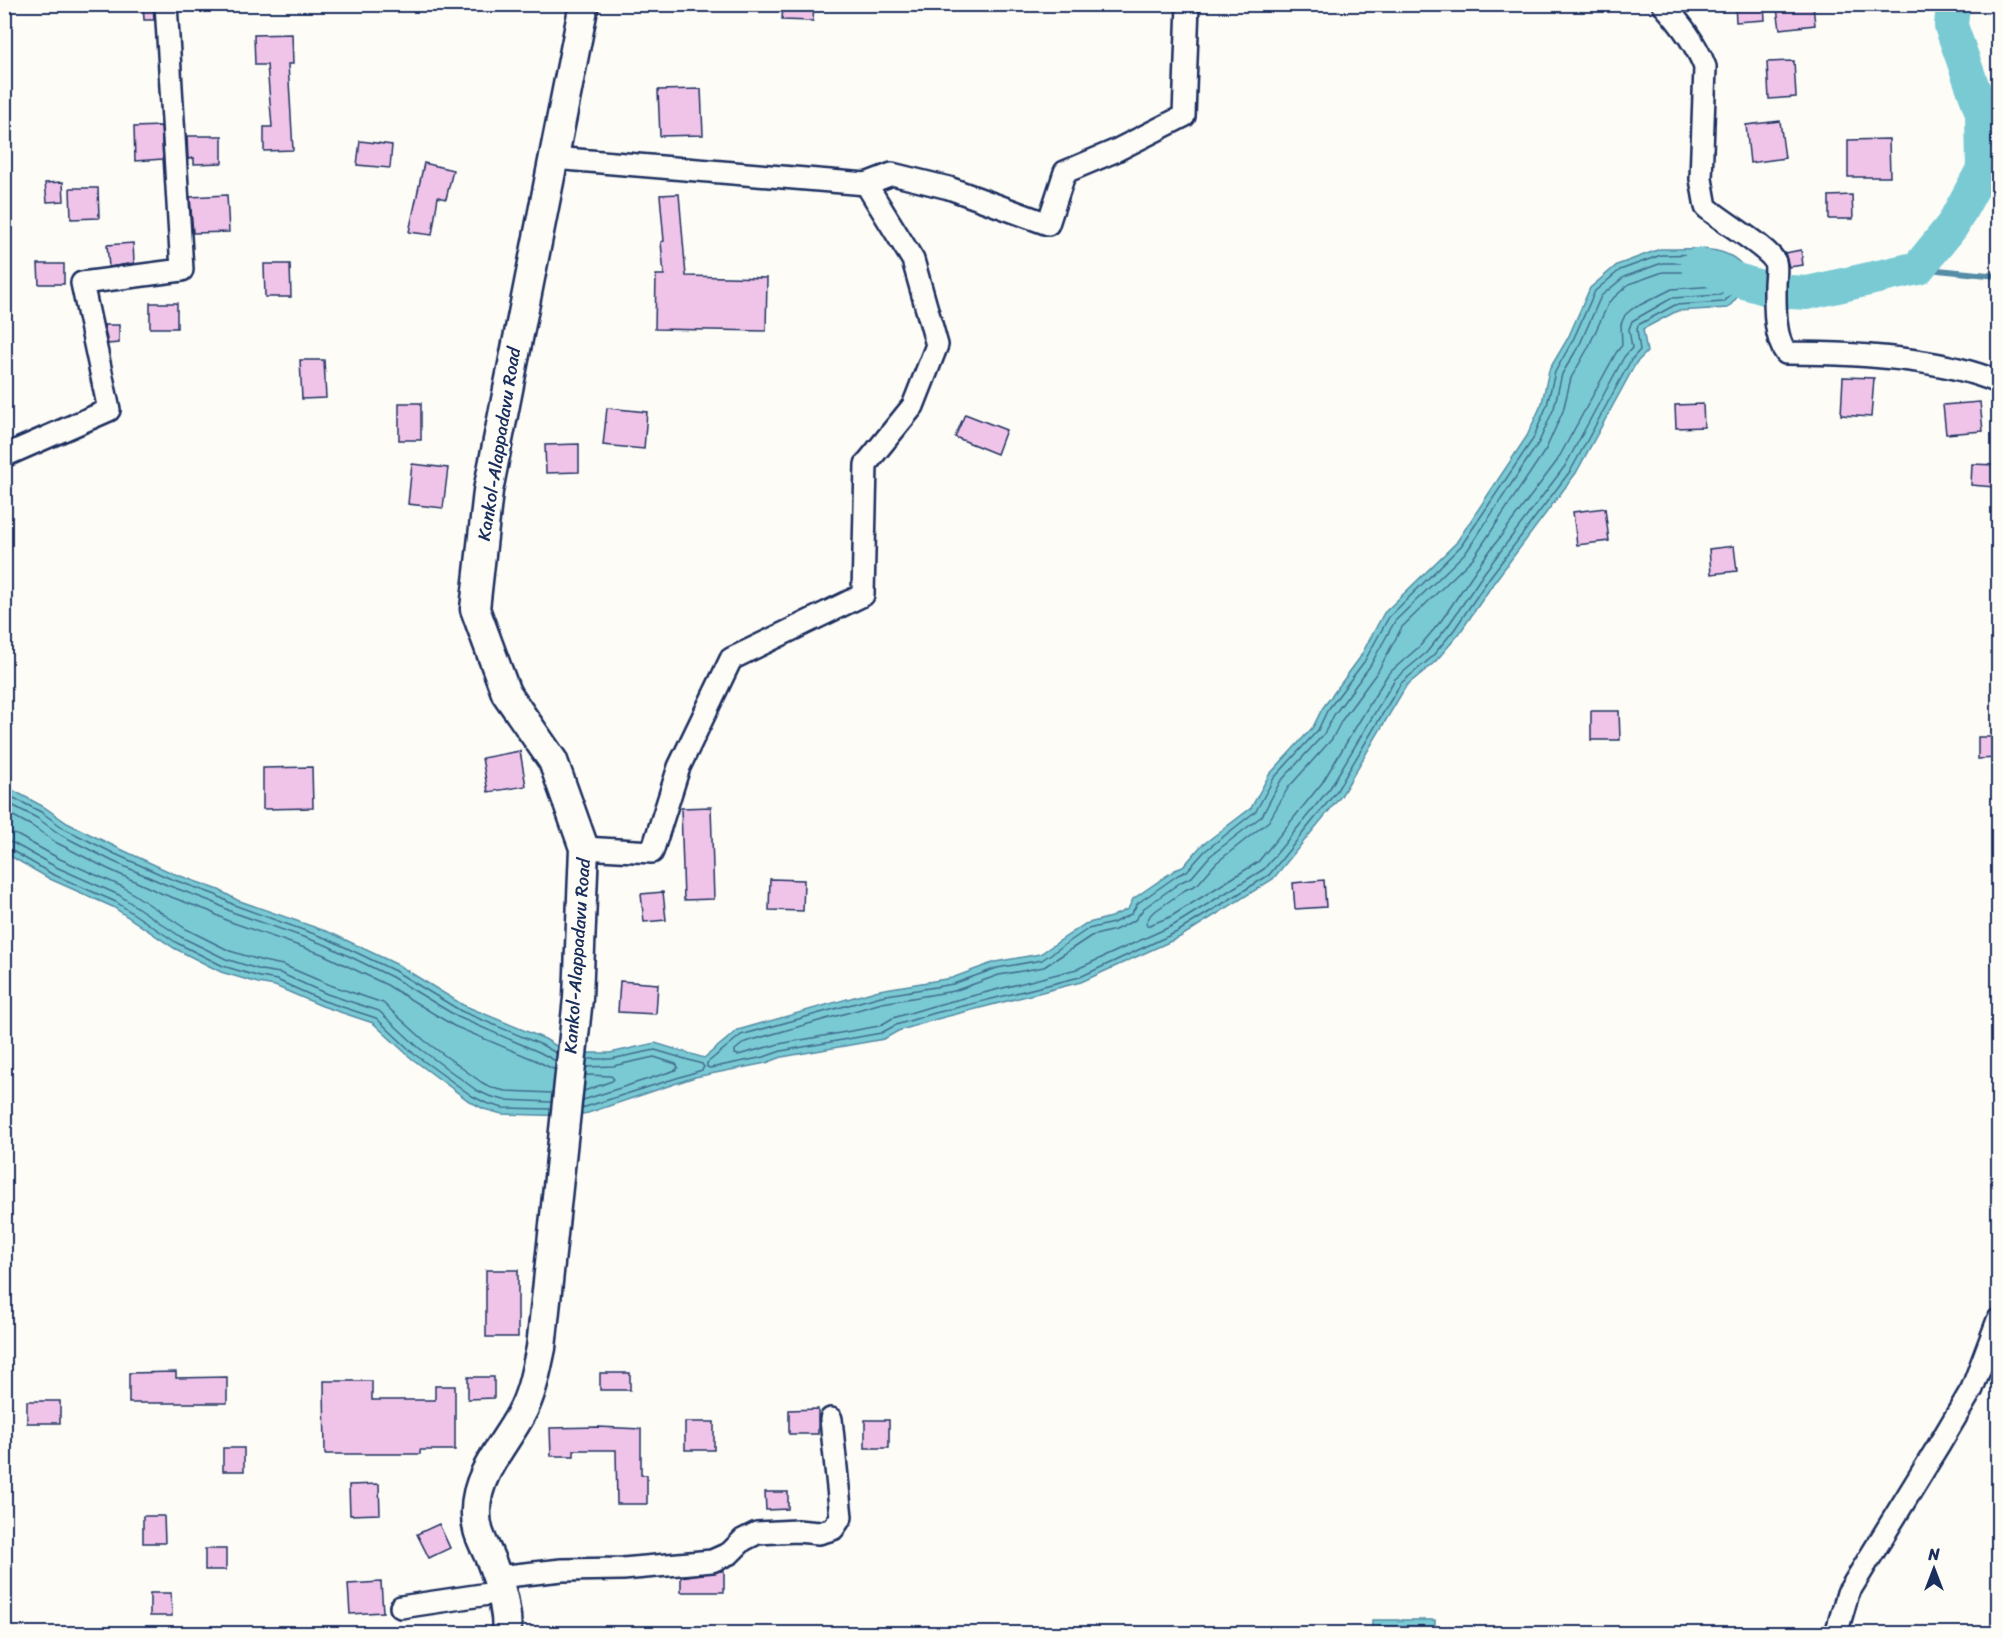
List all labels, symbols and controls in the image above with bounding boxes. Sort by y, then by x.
street label: Kankol-Alappadavu Road [468,343,530,543]
street label: Kankol-Alappadavu Road [554,856,600,1055]
north arrow [1904,1539,1964,1599]
text: N [1927,1540,1940,1569]

